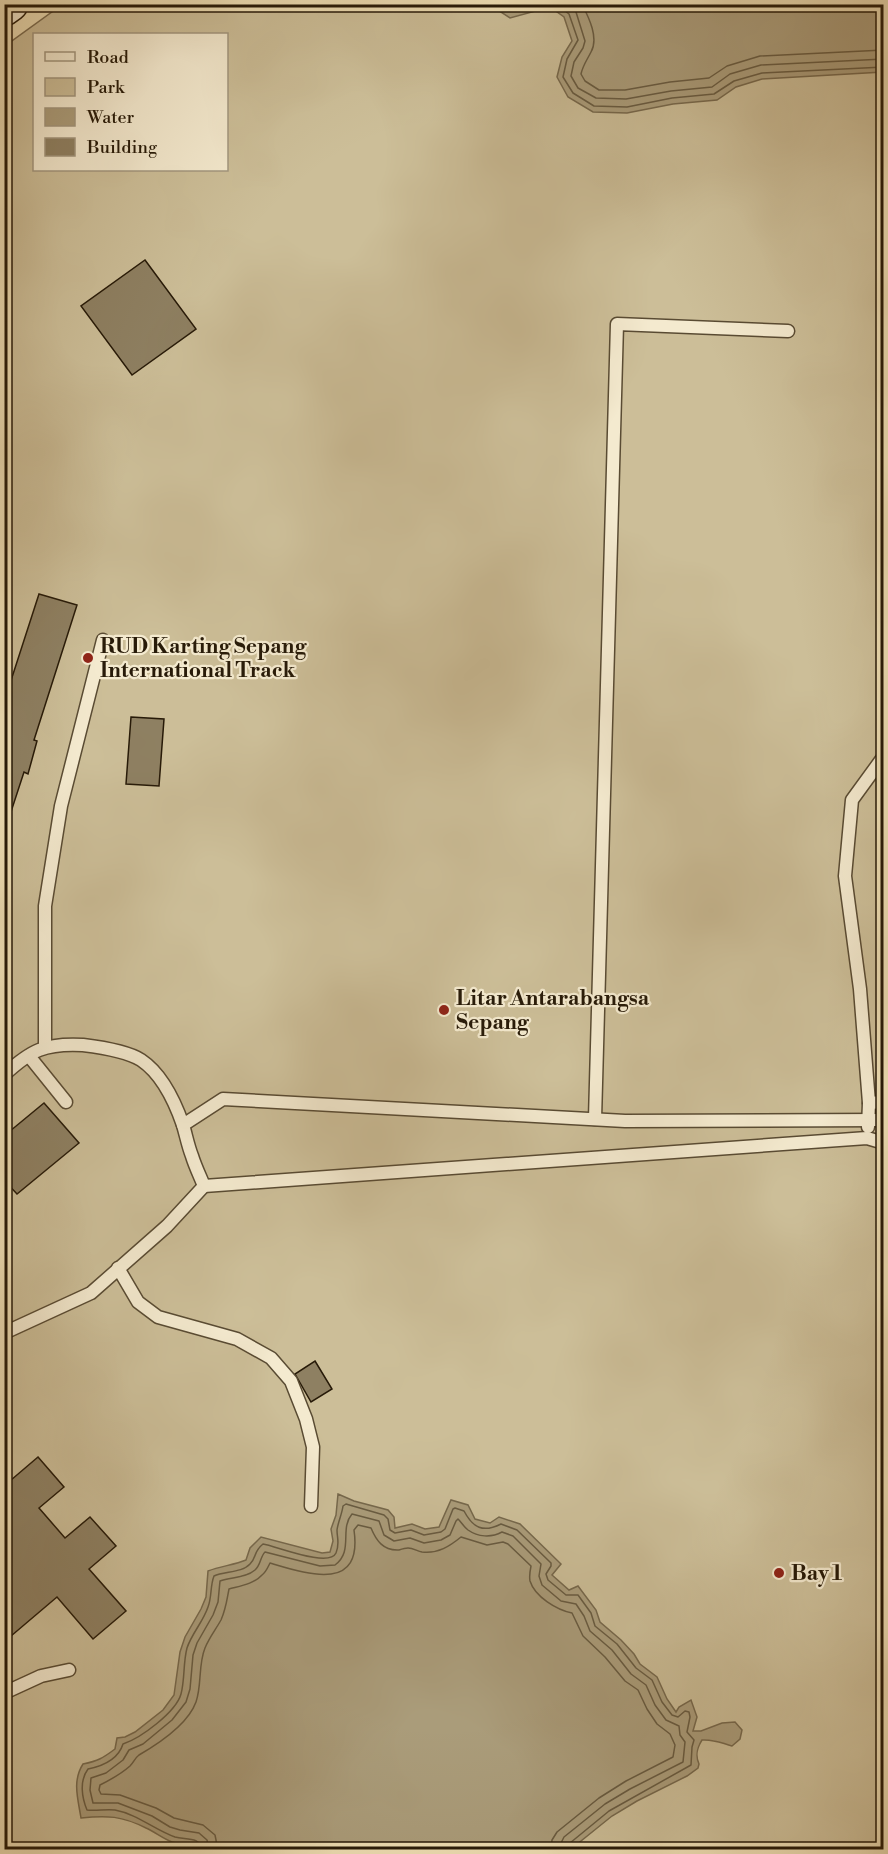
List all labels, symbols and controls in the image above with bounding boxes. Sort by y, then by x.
legend [33,33,228,171]
text: Road [87,46,130,69]
text: Park [87,76,126,99]
text: Water [86,106,135,129]
text: Building [86,136,158,159]
place label: RUD Karting Sepang International Track [100,634,308,684]
marker: RUD Karting Sepang International Track [81,651,95,665]
place label: Litar Antarabangsa Sepang [456,986,650,1036]
marker: Litar Antarabangsa Sepang [437,1003,451,1017]
place label: Bay 1 [791,1561,842,1587]
marker: Bay 1 [772,1566,786,1580]

